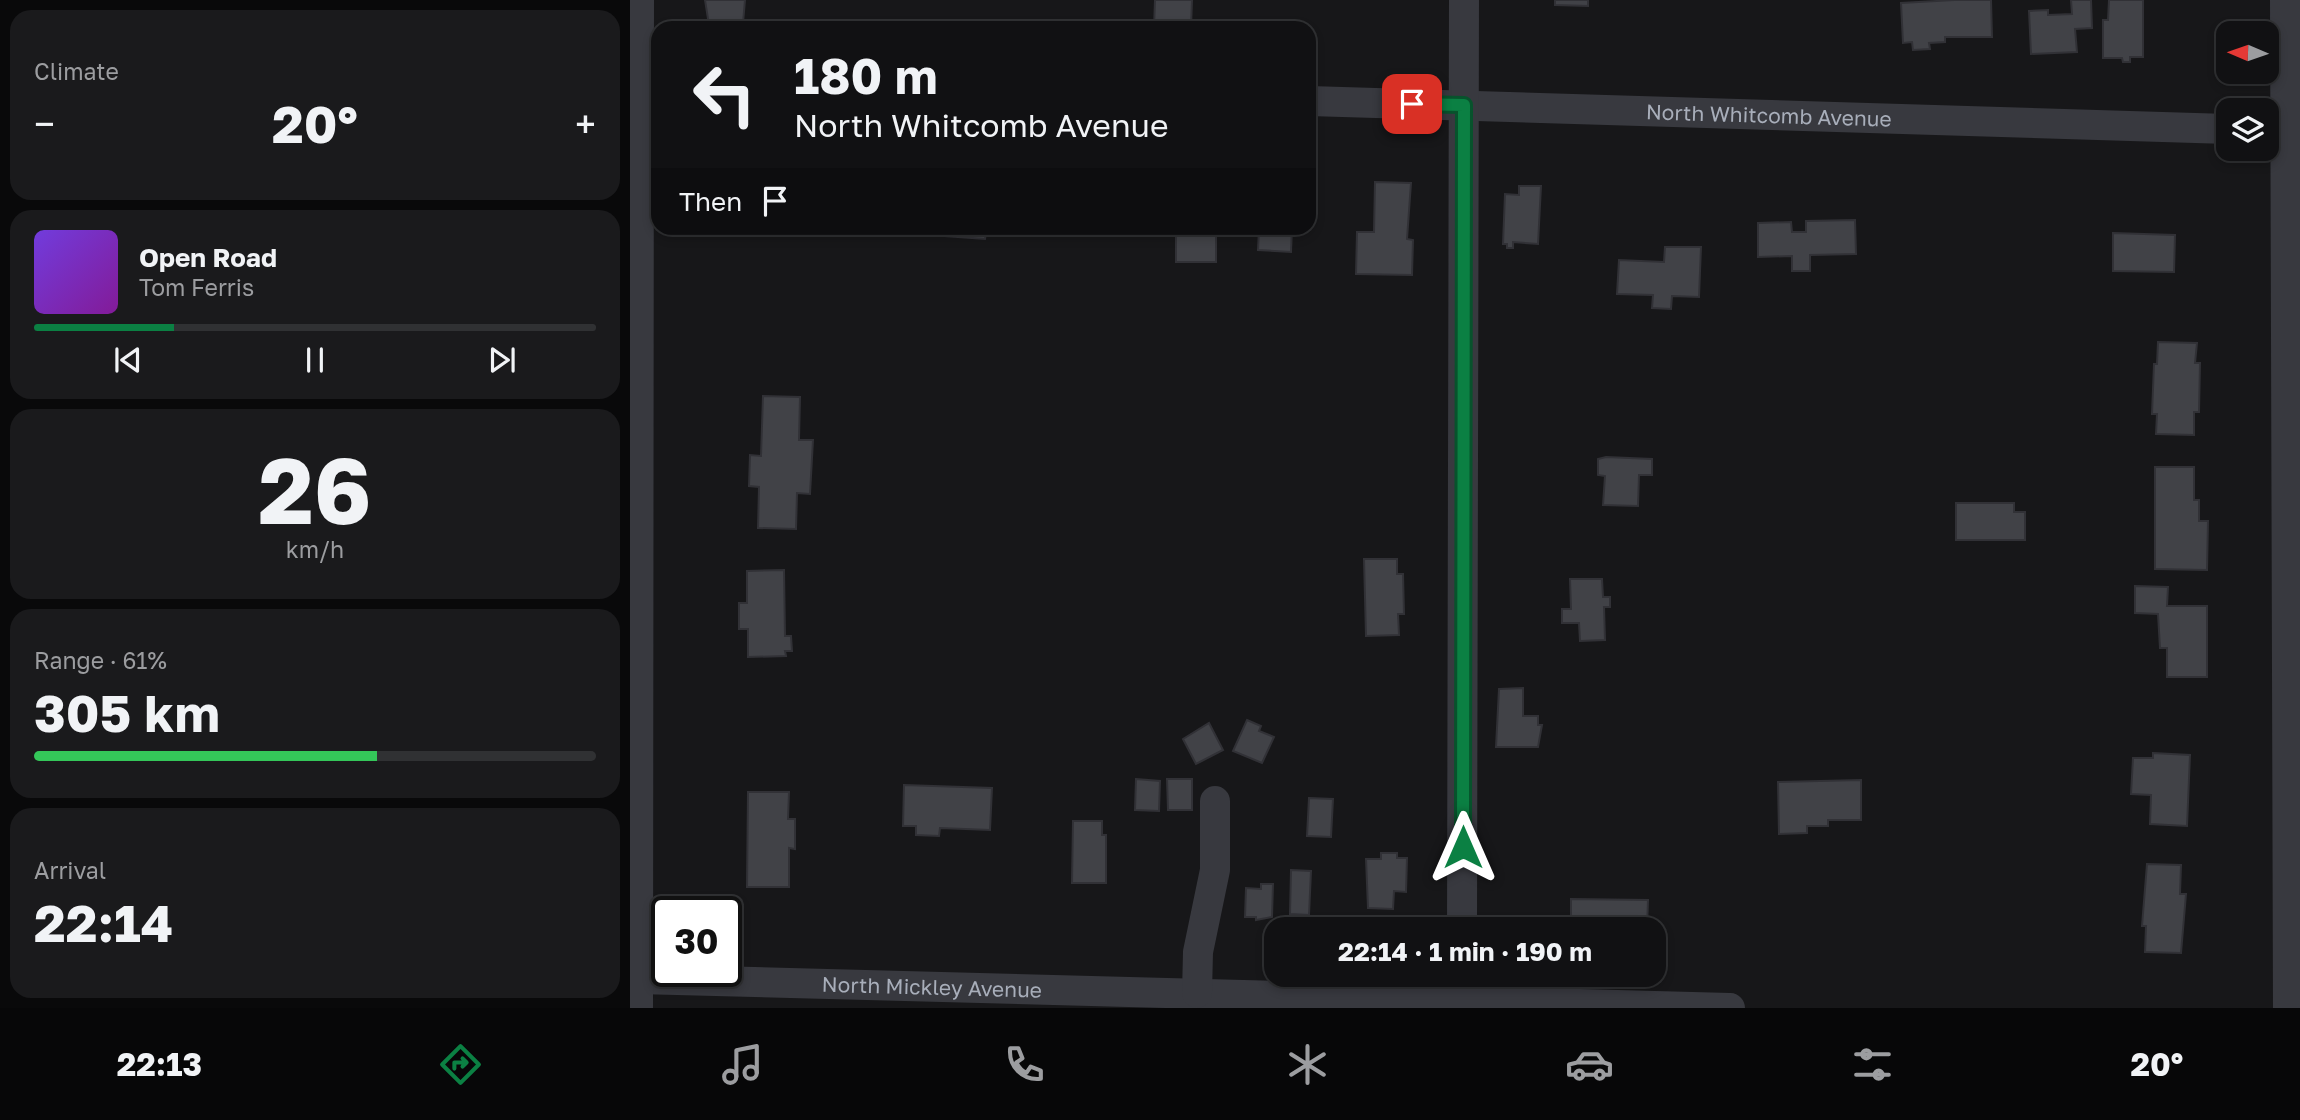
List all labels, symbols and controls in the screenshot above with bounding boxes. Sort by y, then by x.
north arrow [2216,21,2278,84]
map controls [2216,21,2279,161]
text: 180 m [794,46,938,105]
icon: left [679,49,770,140]
text: Climate [34,57,119,85]
pin [1382,74,1442,134]
icon: arrive [1393,85,1431,123]
text: 20° [272,92,358,154]
street label: North Whitcomb Avenue [1645,98,1892,132]
button: layers [2216,98,2279,161]
text: − [34,101,55,146]
text: + [575,101,596,146]
text: North Whitcomb Avenue [794,106,1169,144]
icon: arrive [756,182,794,220]
text: Then [679,186,742,217]
text: Open Road [139,242,277,273]
text: Tom Ferris [139,273,254,301]
icon: previous [109,341,147,379]
icon: pause [296,341,334,379]
icon: next [483,341,521,379]
text: 26 [258,435,372,544]
text: km/h [286,535,344,563]
text: Range · 61% [34,646,167,674]
text: 305 km [34,681,220,743]
position arrow [1426,810,1500,884]
text: Arrival [34,856,106,884]
text: 22:14 [34,891,173,953]
speed limit sign: 30 [651,896,742,987]
text: 22:14 · 1 min · 190 m [1338,936,1592,967]
street label: North Mickley Avenue [821,971,1042,1003]
icon: directions [436,1040,485,1089]
icon: music [718,1040,767,1089]
icon: phone [1000,1040,1049,1089]
icon: climate [1283,1040,1332,1089]
icon: car [1565,1040,1614,1089]
icon: filters [1848,1040,1897,1089]
text: 22:13 [117,1045,202,1083]
text: 20° [2130,1045,2183,1083]

